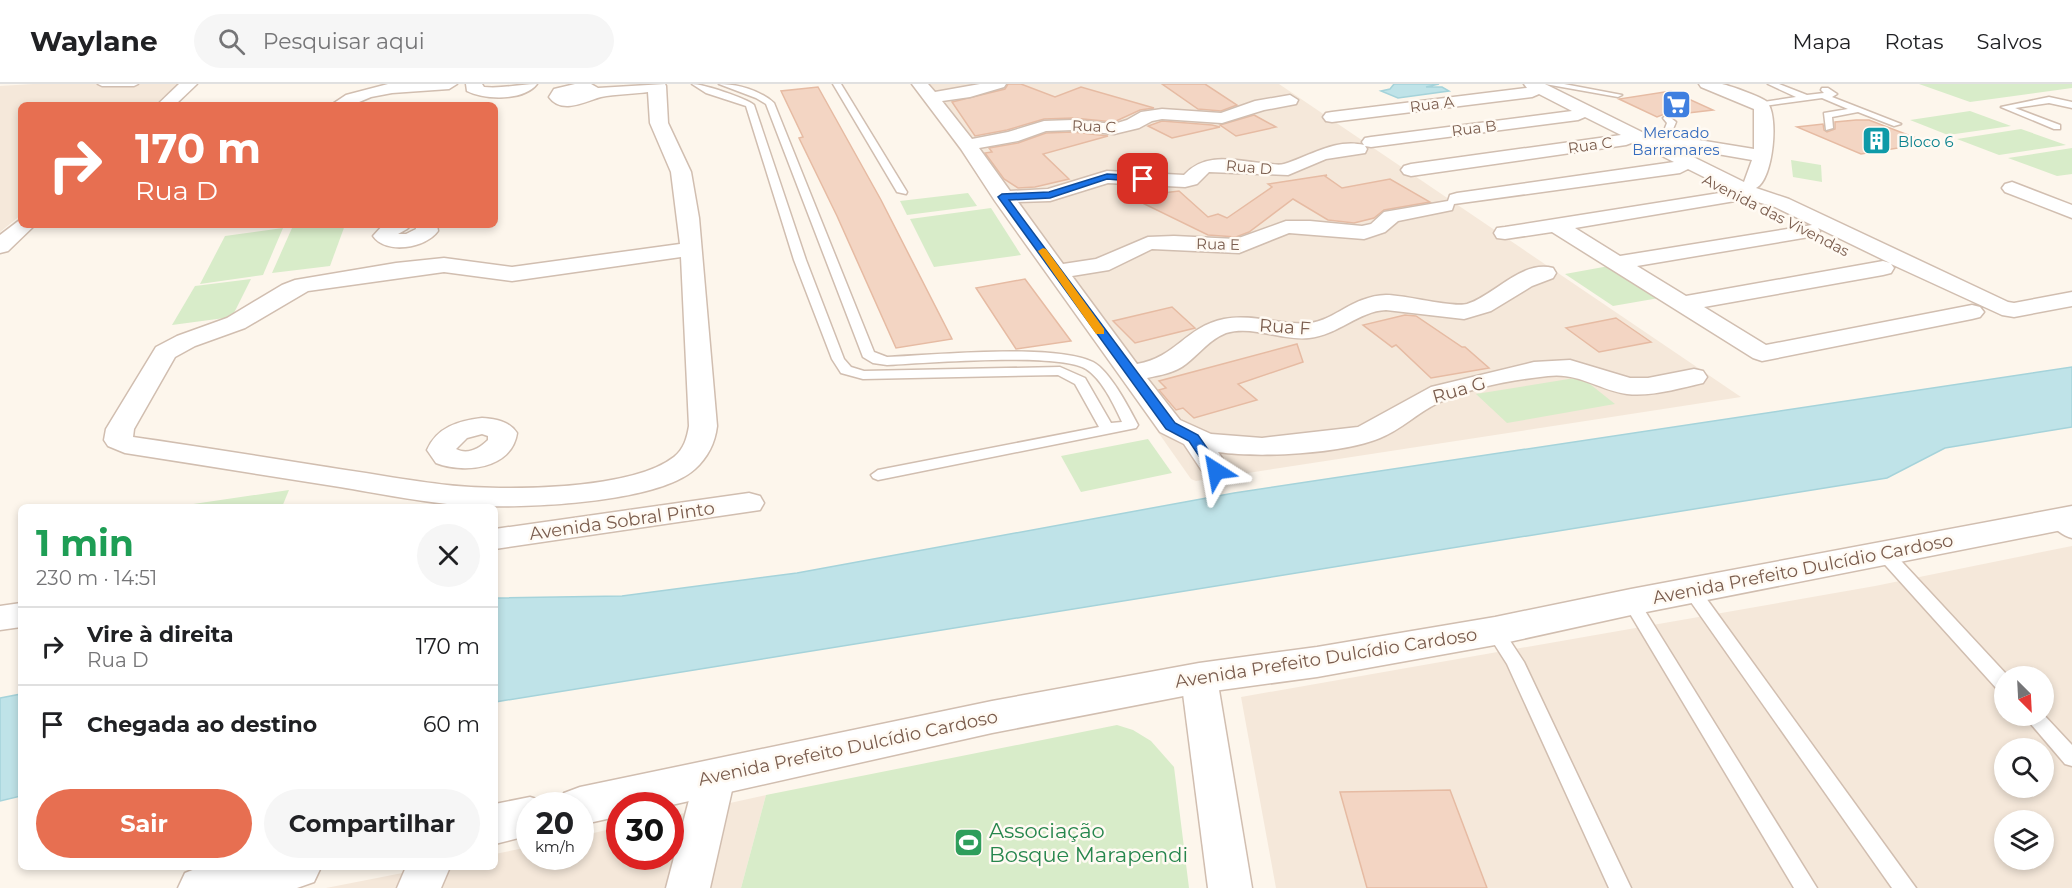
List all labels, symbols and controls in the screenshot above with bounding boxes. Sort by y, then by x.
search box [194,14,614,68]
text: Waylane [30,24,158,58]
icon: search [215,25,248,58]
text: Pesquisar aqui [263,28,425,55]
text: Mapa [1792,29,1851,54]
text: Rotas [1884,29,1944,54]
text: Salvos [1977,29,2042,54]
supermarket icon: Mercado Barramares [1660,89,1692,121]
street label: Rua A [1409,92,1455,116]
street label: Rua C [1072,116,1117,136]
street label: Rua B [1451,116,1497,140]
text: 170 m [135,122,261,174]
place label: Mercado Barramares [1632,123,1720,159]
building icon: Bloco 6 [1861,125,1893,157]
icon: right [36,126,114,204]
street label: Rua C [1567,132,1614,157]
place label: Bloco 6 [1898,132,1954,151]
pin [1117,153,1168,204]
street label: Rua D [1225,156,1273,178]
icon: arrive [1126,162,1159,195]
street label: Avenida das Vivendas [1699,170,1853,260]
text: Rua D [135,174,218,207]
street label: Rua E [1196,234,1240,254]
street label: Rua F [1258,314,1312,340]
street label: Rua G [1430,372,1488,408]
position arrow [1184,439,1248,503]
street label: Avenida Sobral Pinto [528,497,716,545]
text: 1 min [36,521,134,565]
button: close [417,524,480,587]
street label: Avenida Prefeito Dulcídio Cardoso [1651,529,1955,609]
text: 230 m · 14:51 [36,566,157,590]
text: Vire à direita [87,621,234,648]
street label: Avenida Prefeito Dulcídio Cardoso [1173,623,1479,693]
icon: right [36,630,69,663]
text: 170 m [416,633,480,660]
text: Rua D [87,648,148,672]
north arrow [1994,666,2054,726]
map controls [1994,666,2054,870]
street label: Avenida Prefeito Dulcídio Cardoso [696,705,1000,791]
icon: arrive [36,708,69,741]
text: Chegada ao destino [87,711,317,738]
text: 60 m [423,711,480,738]
button: search [1994,738,2054,798]
button: Sair [36,789,252,858]
button: Compartilhar [264,789,480,858]
speed limit sign: 30 [606,792,684,870]
text: 20 [536,805,574,842]
button: layers [1994,810,2054,870]
place label: Associação Bosque Marapendi [989,818,1188,867]
sports icon: Associação Bosque Marapendi [952,826,984,858]
text: km/h [535,837,575,856]

